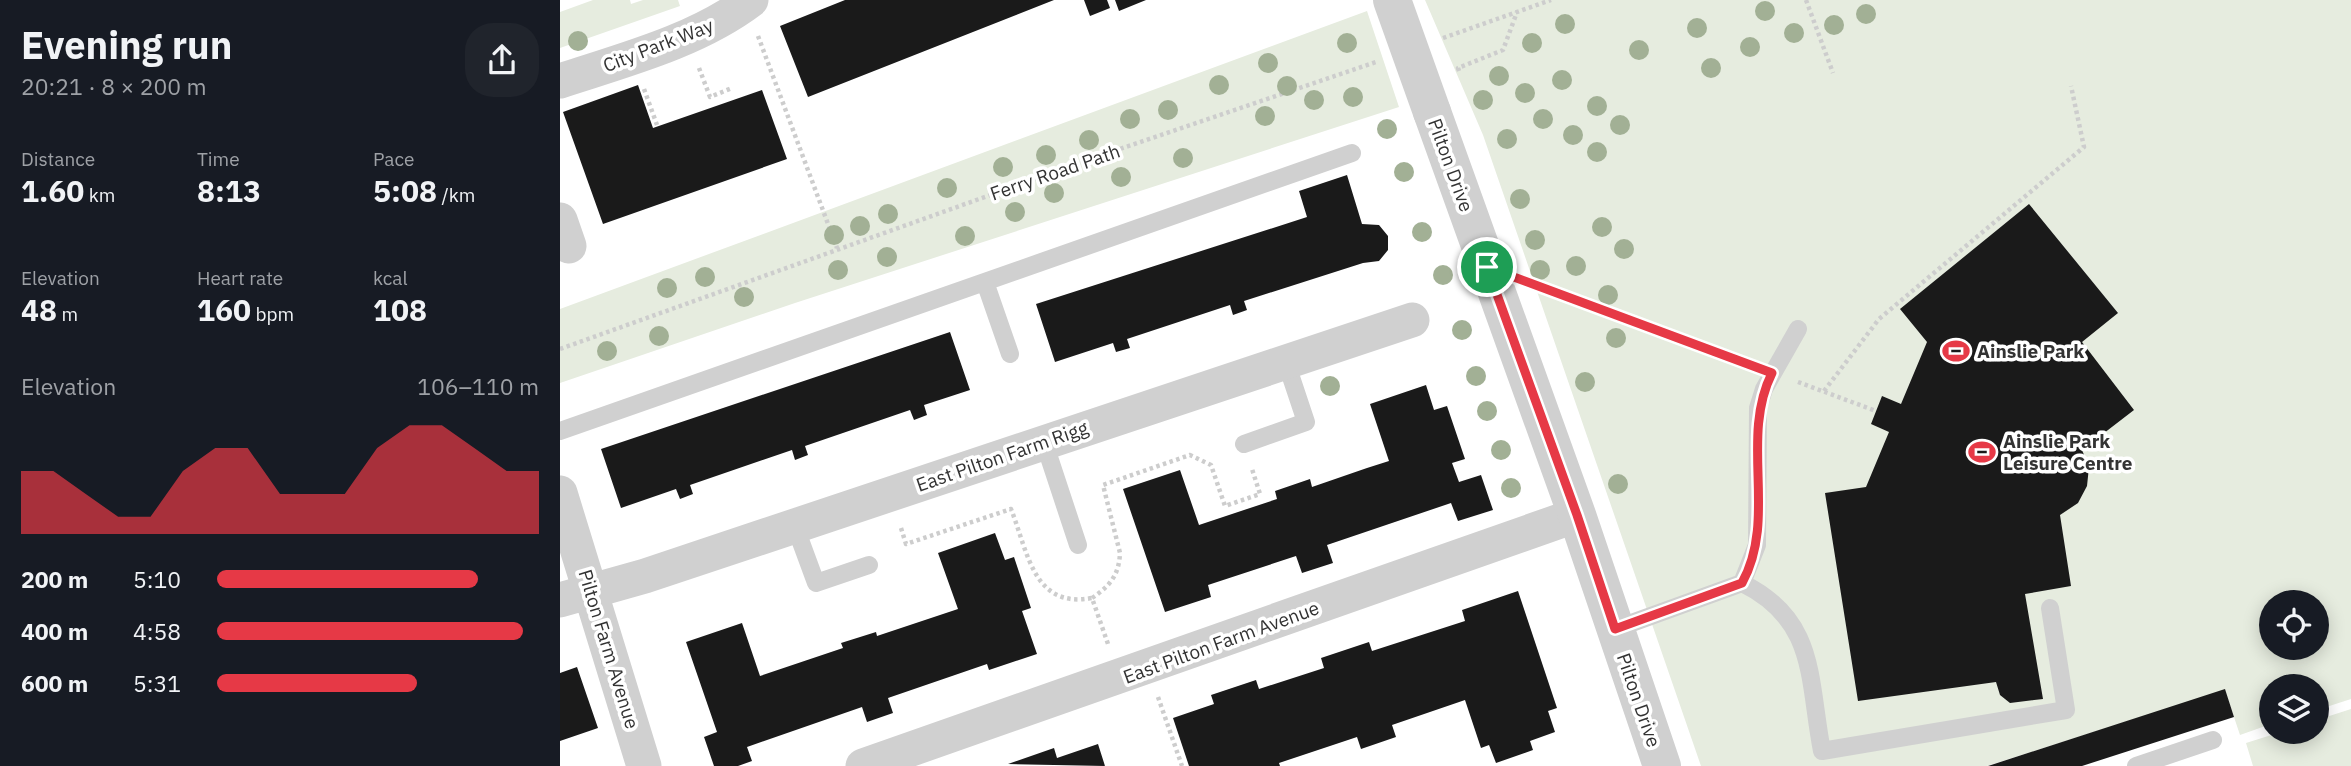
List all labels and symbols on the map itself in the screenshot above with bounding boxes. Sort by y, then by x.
street label: City Park Way [599,13,717,77]
street label: Pilton Drive [1423,115,1479,215]
street label: Ferry Road Path [987,139,1123,205]
pin [1457,237,1517,297]
sports icon: Ainslie Park [1941,336,1971,366]
place label: Ainslie Park [1977,339,2084,363]
street label: East Pilton Farm Rigg [913,415,1091,497]
place label: Ainslie Park Leisure Centre [2003,429,2133,475]
sports icon: Ainslie Park Leisure Centre [1967,437,1997,467]
street label: Pilton Farm Avenue [573,566,645,732]
street label: East Pilton Farm Avenue [1120,595,1322,689]
street label: Pilton Drive [1612,650,1666,750]

